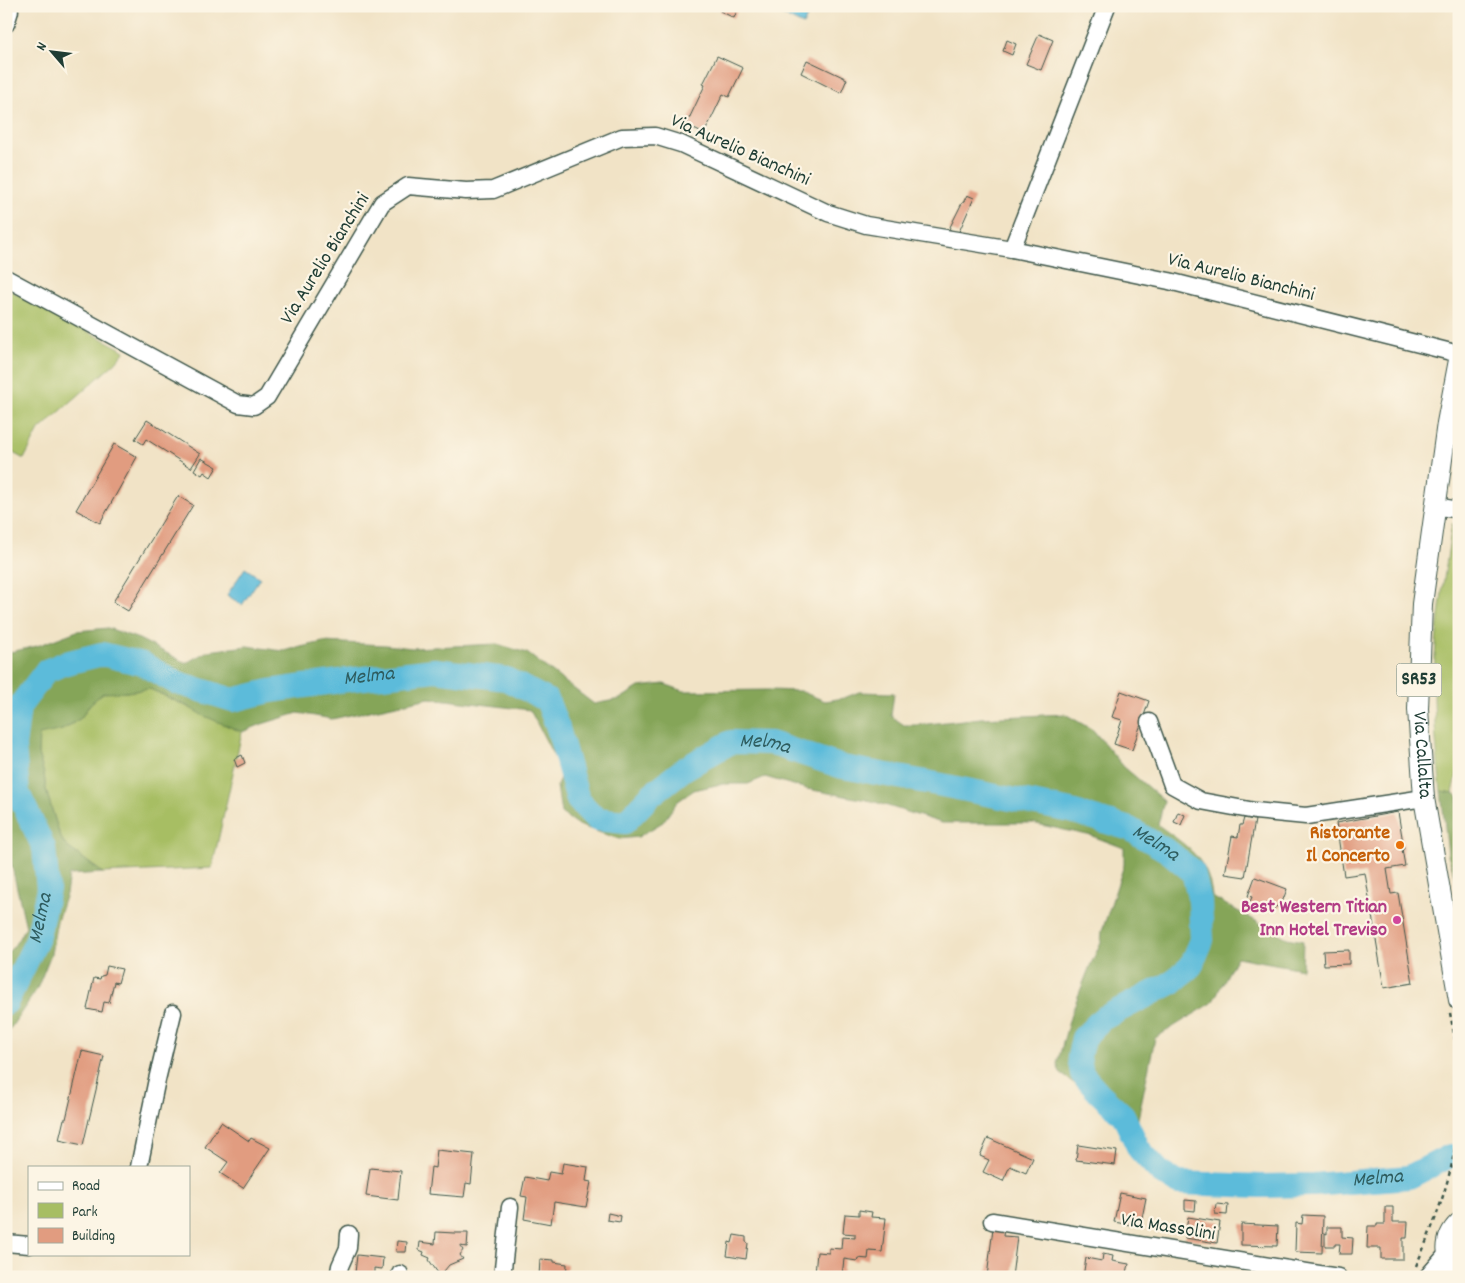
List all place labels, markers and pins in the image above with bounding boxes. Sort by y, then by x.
place label: Ristorante Il Concerto [1306,820,1390,871]
marker: Ristorante Il Concerto [1394,839,1406,851]
place label: Best Western Titian Inn Hotel Treviso [1241,894,1387,945]
marker: Best Western Titian Inn Hotel Treviso [1391,914,1403,926]

